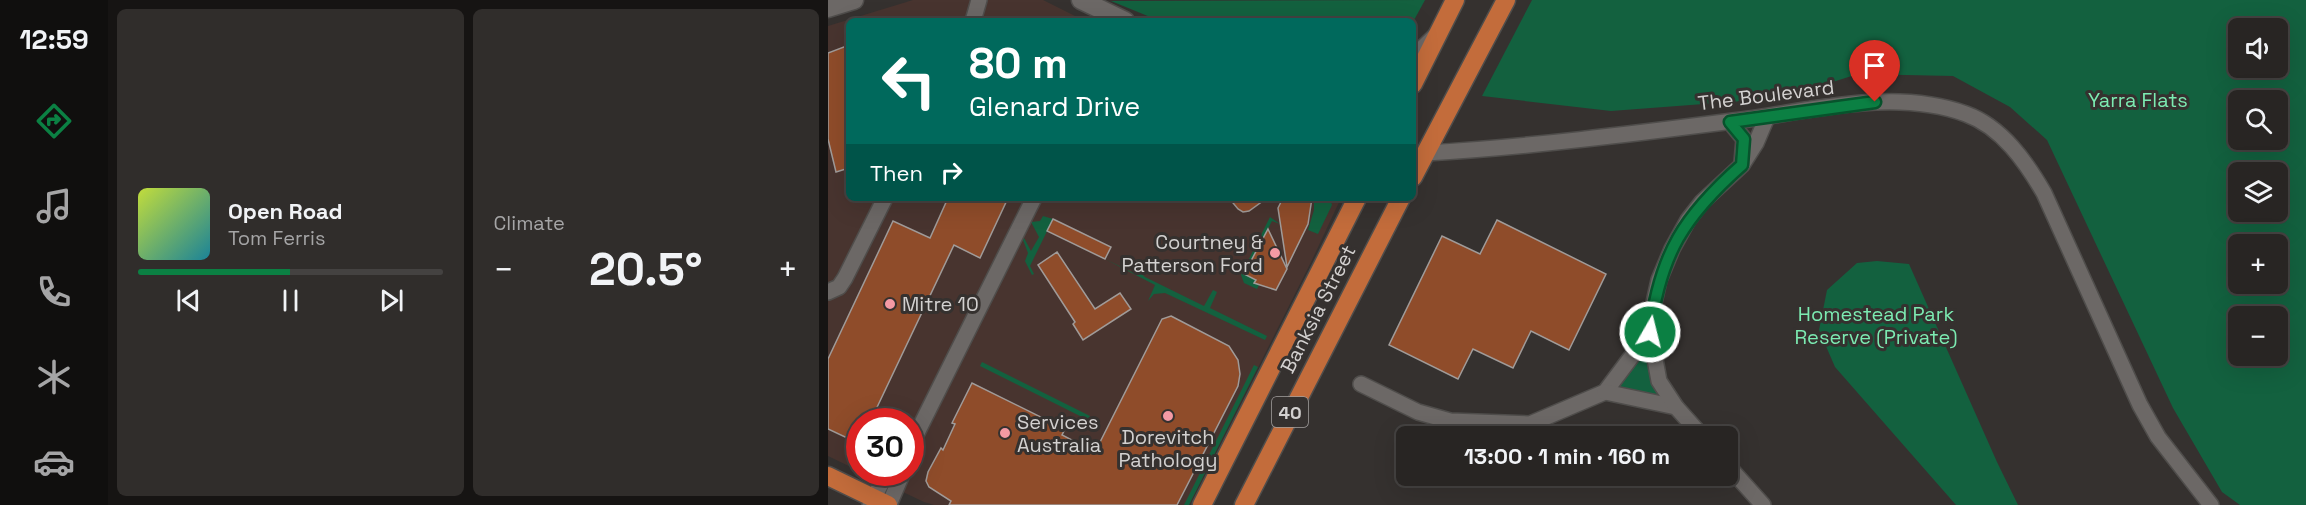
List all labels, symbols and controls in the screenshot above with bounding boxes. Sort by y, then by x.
map controls [2228,18,2288,366]
button: sound [2228,18,2288,78]
text: 12:59 [19,22,89,57]
text: 80 m [969,37,1068,90]
pin [1849,40,1900,102]
icon: left [870,42,948,120]
icon: arrive [1858,49,1891,82]
street label: The Boulevard [1696,74,1836,116]
park label: Yarra Flats [2088,87,2188,113]
text: Glenard Drive [969,89,1140,124]
button: search [2228,90,2288,150]
icon: directions [33,100,75,142]
icon: right [935,156,968,189]
text: Then [870,159,923,187]
button: layers [2228,162,2288,222]
icon: music [33,185,75,227]
text: Open Road [228,197,343,225]
text: Climate [494,210,565,236]
text: Tom Ferris [228,225,326,251]
place label: Courtney & Patterson Ford [1121,229,1263,278]
button: + [2228,234,2288,294]
street label: Banksia Street [1274,240,1362,378]
text: 20.5° [589,241,703,298]
marker: Courtney & Patterson Ford [1268,246,1282,260]
text: − [494,249,514,291]
text: + [778,249,798,291]
icon: phone [33,271,75,313]
icon: previous [172,284,205,317]
icon: pause [274,284,307,317]
icon: next [375,284,408,317]
place label: Mitre 10 [902,291,979,317]
marker: Mitre 10 [883,297,897,311]
position arrow [1618,300,1682,364]
park label: Homestead Park Reserve (Private) [1794,301,1958,350]
button: − [2228,306,2288,366]
icon: climate [33,356,75,398]
road number: 40 [1272,397,1308,427]
speed limit sign: 30 [846,408,924,486]
place label: Services Australia [1017,409,1101,458]
marker: Dorevitch Pathology [1161,409,1175,423]
place label: Dorevitch Pathology [1119,424,1217,473]
marker: Services Australia [998,426,1012,440]
icon: car [33,441,75,483]
text: 13:00 · 1 min · 160 m [1464,442,1670,470]

